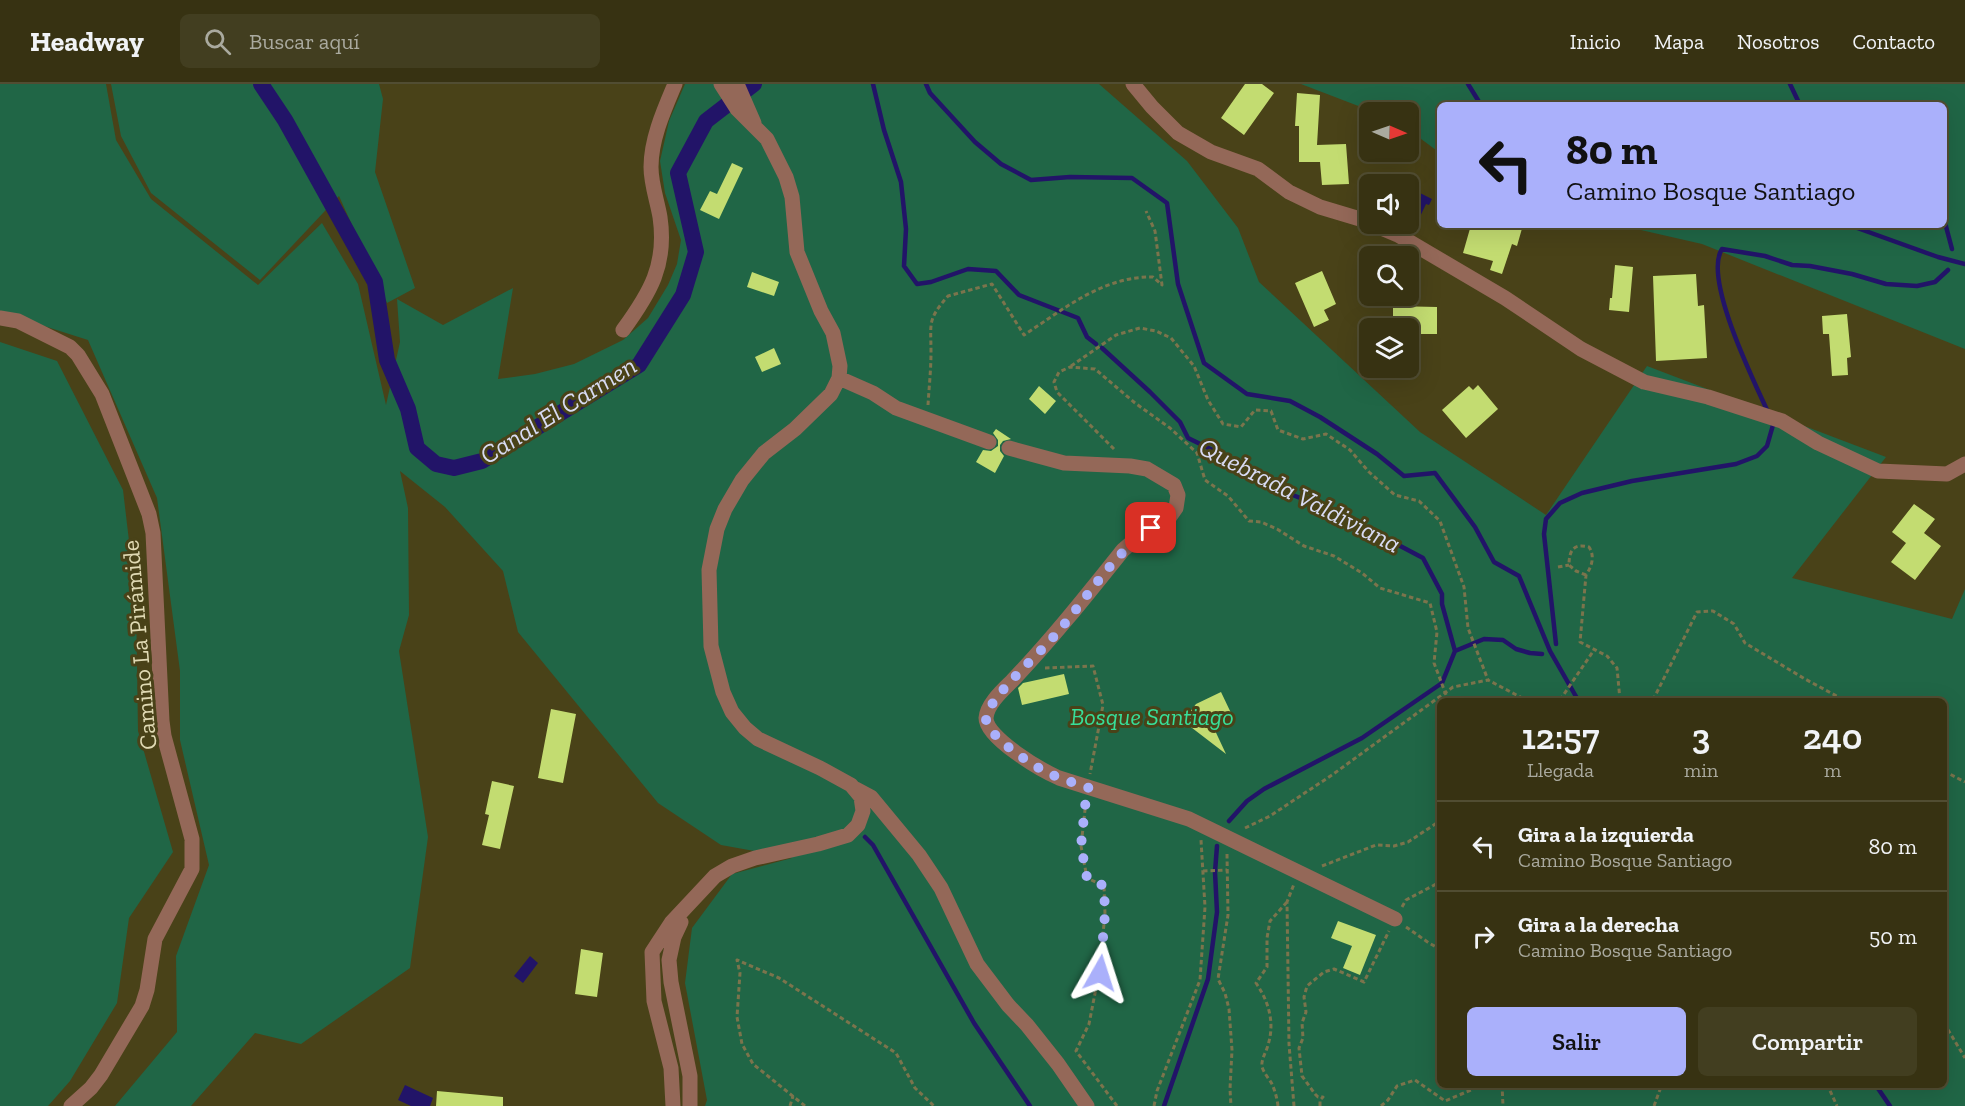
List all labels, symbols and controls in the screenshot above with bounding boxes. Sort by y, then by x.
search box [180,14,600,68]
text: Headway [30,25,144,58]
icon: search [201,25,234,58]
text: Buscar aquí [249,28,360,55]
text: Inicio [1570,29,1621,54]
text: Mapa [1654,29,1704,54]
text: Nosotros [1737,29,1819,54]
text: Contacto [1852,29,1935,54]
north arrow [1359,102,1419,162]
map controls [1359,102,1419,378]
text: 80 m [1566,124,1657,175]
icon: left [1467,126,1545,204]
button: sound [1359,174,1419,234]
text: Camino Bosque Santiago [1566,175,1855,207]
button: search [1359,246,1419,306]
button: layers [1359,318,1419,378]
water label: Canal El Carmen [474,349,642,471]
water label: Quebrada Valdiviana [1194,430,1406,560]
pin [1125,502,1176,553]
icon: arrive [1134,511,1167,544]
street label: Camino La Pirámide [115,539,163,751]
park label: Bosque Santiago [1070,702,1234,731]
text: 12:57 [1521,715,1600,758]
text: 3 [1692,715,1710,758]
text: 240 [1803,715,1863,758]
text: Llegada [1527,758,1594,782]
text: min [1684,758,1718,782]
text: m [1824,758,1841,782]
text: Gira a la izquierda [1518,821,1694,848]
icon: left [1467,830,1500,863]
text: 80 m [1869,833,1917,860]
text: Camino Bosque Santiago [1518,848,1732,872]
text: Gira a la derecha [1518,911,1679,938]
icon: right [1467,920,1500,953]
text: 50 m [1869,923,1917,950]
text: Camino Bosque Santiago [1518,938,1732,962]
position arrow [1068,941,1132,1005]
button: Salir [1467,1007,1686,1076]
button: Compartir [1698,1007,1917,1076]

